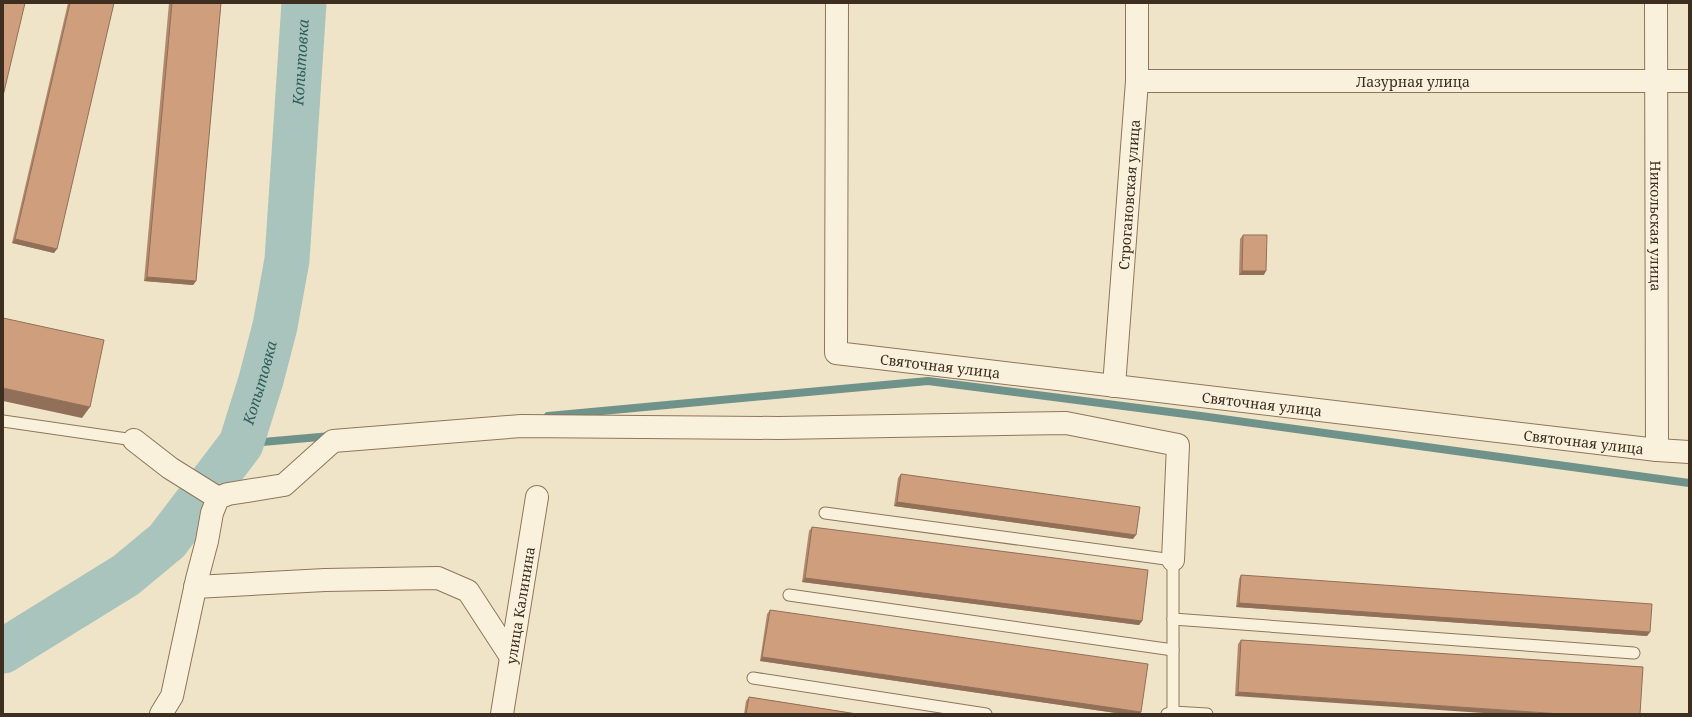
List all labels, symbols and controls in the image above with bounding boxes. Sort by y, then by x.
water label: Копытовка [287,18,313,107]
street label: Лазурная улица [1356,72,1470,91]
street label: Строгановская улица [1113,119,1144,271]
street label: Никольская улица [1647,160,1666,292]
water label: Копытовка [237,338,281,428]
street label: Святочная улица [879,349,1001,382]
street label: Святочная улица [1201,387,1323,420]
street label: Святочная улица [1523,425,1645,458]
street label: улица Калинина [501,545,538,666]

